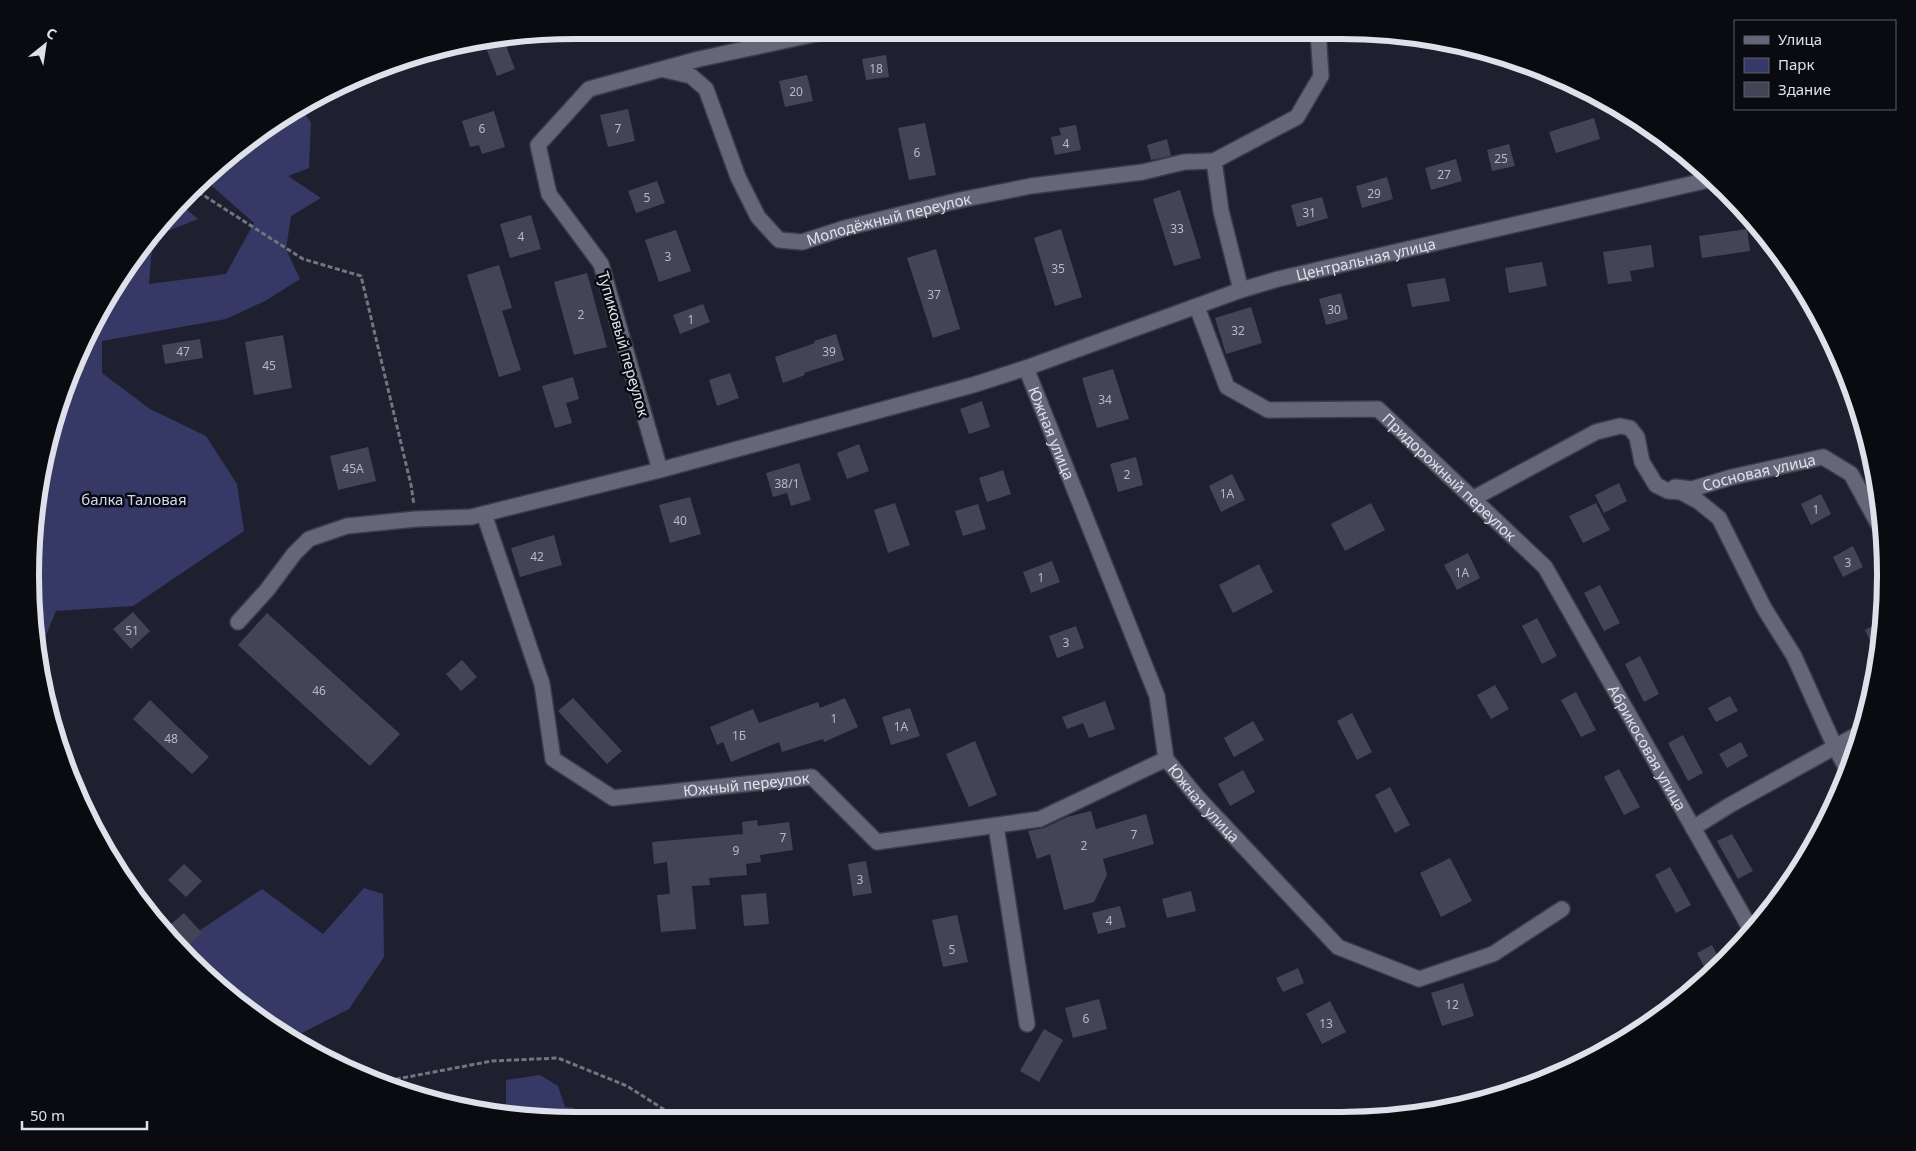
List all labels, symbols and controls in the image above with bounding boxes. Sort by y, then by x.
north arrow [20,20,70,70]
legend [1734,20,1896,110]
text: С [43,23,60,44]
text: Улица [1778,29,1822,49]
text: Парк [1778,54,1814,74]
house number: 18 [869,60,883,77]
text: Здание [1778,79,1831,99]
house number: 20 [789,83,803,100]
house number: 6 [479,120,486,137]
house number: 7 [615,120,622,137]
house number: 4 [1063,135,1070,152]
house number: 6 [914,144,921,161]
house number: 25 [1494,150,1508,167]
house number: 27 [1437,166,1451,183]
house number: 29 [1367,185,1381,202]
street label: Молодёжный переулок [804,188,973,250]
house number: 5 [644,189,651,206]
house number: 31 [1302,204,1316,221]
house number: 33 [1170,220,1184,237]
house number: 4 [518,228,525,245]
street label: Центральная улица [1294,233,1437,285]
house number: 3 [665,248,672,265]
house number: 35 [1051,260,1065,277]
street label: Тупиковый переулок [594,269,654,419]
house number: 37 [927,286,941,303]
house number: 30 [1327,301,1341,318]
house number: 2 [578,306,585,323]
house number: 1 [688,311,694,328]
house number: 32 [1231,322,1245,339]
house number: 47 [176,343,190,360]
house number: 39 [822,343,836,360]
house number: 45 [262,357,276,374]
street label: Южная улица [1024,383,1080,483]
house number: 34 [1098,391,1112,408]
street label: Придорожный переулок [1378,409,1521,545]
street label: Сосновая улица [1700,449,1817,495]
house number: 45А [342,460,364,477]
house number: 2 [1124,466,1131,483]
house number: 38/1 [774,475,800,492]
house number: 1А [1220,485,1235,502]
park label: балка Таловая [81,489,187,509]
house number: 1 [1813,501,1819,518]
house number: 40 [673,512,687,529]
house number: 42 [530,548,544,565]
house number: 3 [1845,554,1852,571]
house number: 1А [1455,564,1470,581]
house number: 1 [1038,569,1044,586]
house number: 51 [125,622,139,639]
house number: 3 [1063,634,1070,651]
street label: Абрикосовая улица [1604,681,1691,814]
house number: 46 [312,682,326,699]
house number: 1 [831,710,837,727]
house number: 1А [894,718,909,735]
house number: 1Б [732,727,746,744]
house number: 48 [164,730,178,747]
street label: Южная улица [1164,759,1244,846]
street label: Южный переулок [682,767,810,801]
house number: 7 [1131,826,1138,843]
house number: 7 [780,829,787,846]
house number: 2 [1081,837,1088,854]
house number: 9 [733,842,740,859]
house number: 3 [857,871,864,888]
house number: 4 [1106,912,1113,929]
house number: 5 [949,941,956,958]
house number: 12 [1445,996,1459,1013]
house number: 6 [1083,1010,1090,1027]
house number: 13 [1319,1015,1333,1032]
scale bar [22,1098,148,1130]
text: 50 m [30,1105,65,1125]

